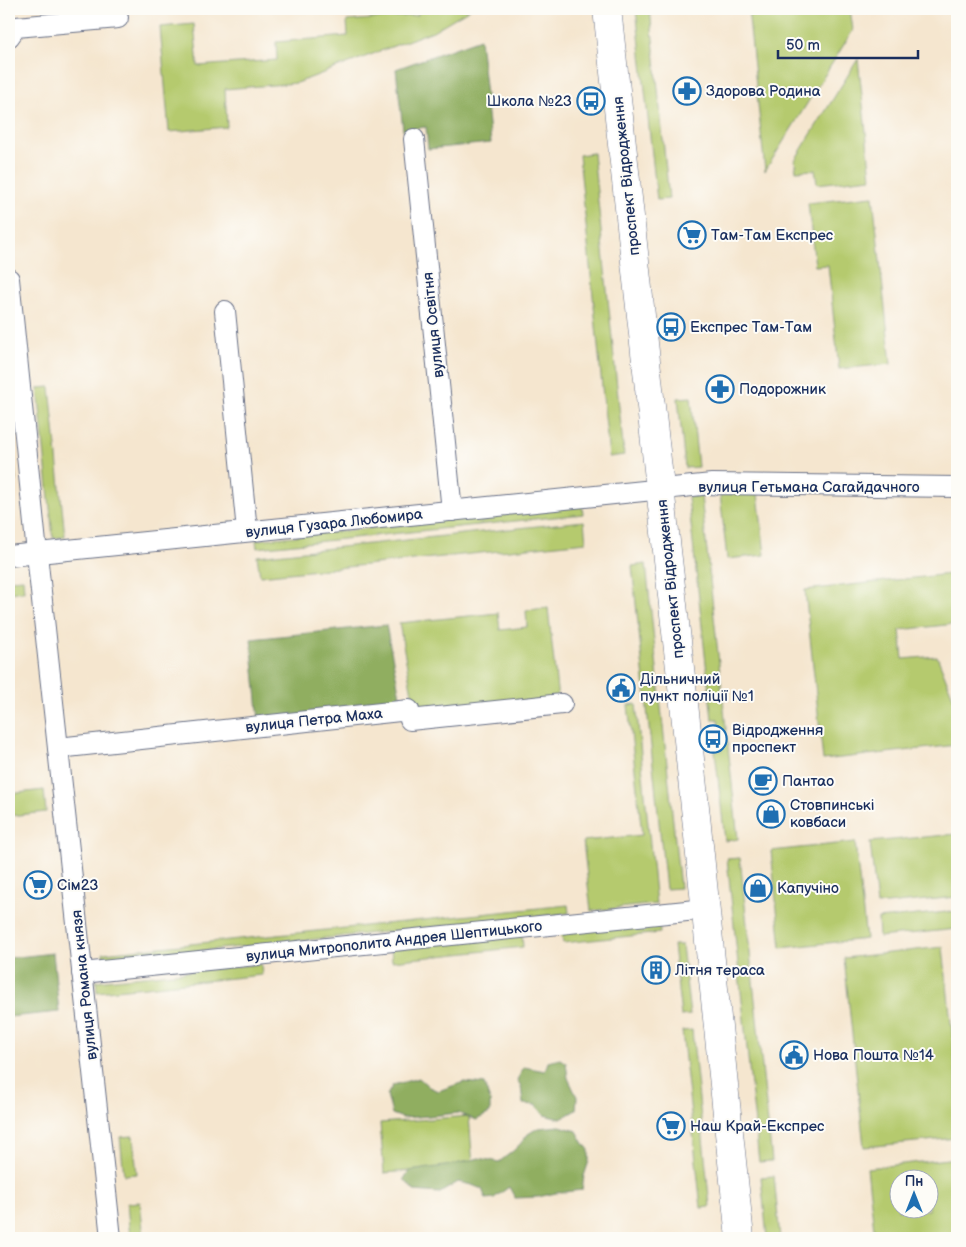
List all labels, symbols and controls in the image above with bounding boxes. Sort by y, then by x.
scale bar [778,28,918,60]
text: 50 m [786,36,820,55]
pharmacy icon: Здорова Родина [672,76,702,106]
place label: Здорова Родина [706,82,821,101]
bus stop icon: Школа №23 [576,86,606,116]
place label: Школа №23 [487,92,572,111]
street label: проспект Відродження [609,95,644,256]
supermarket icon: Там-Там Експрес [677,220,707,250]
place label: Там-Там Експрес [711,226,834,245]
street label: вулиця Освітня [418,271,449,379]
bus stop icon: Експрес Там-Там [656,312,686,342]
place label: Експрес Там-Там [690,318,812,337]
pharmacy icon: Подорожник [705,374,735,404]
place label: Подорожник [739,380,826,399]
street label: вулиця Гетьмана Сагайдачного [698,478,920,497]
street label: проспект Відродження [653,498,688,659]
street label: вулиця Гузара Любомира [245,505,424,542]
place label: Дільничний пункт поліції №1 [640,670,754,706]
public building icon: Дільничний пункт поліції №1 [606,673,636,703]
street label: вулиця Петра Маха [245,704,384,737]
place label: Відродження проспект [732,721,823,757]
bus stop icon: Відродження проспект [698,724,728,754]
cafe icon: Пантао [748,766,778,796]
place label: Пантао [782,772,834,791]
place label: Стовпинські ковбаси [790,796,875,832]
shop icon: Стовпинські ковбаси [756,799,786,829]
supermarket icon: Сім23 [23,870,53,900]
shop icon: Капучіно [743,873,773,903]
place label: Сім23 [57,876,99,895]
place label: Капучіно [777,879,839,898]
street label: вулиця Романа князя [67,909,102,1061]
street label: вулиця Митрополита Андрея Шептицького [245,916,543,967]
building icon: Літня тераса [641,955,671,985]
place label: Літня тераса [674,961,765,980]
public building icon: Нова Пошта №14 [779,1040,809,1070]
place label: Нова Пошта №14 [813,1046,934,1065]
supermarket icon: Наш Край-Експрес [656,1111,686,1141]
place label: Наш Край-Експрес [690,1117,825,1136]
north arrow [888,1170,938,1220]
text: Пн [905,1173,923,1190]

